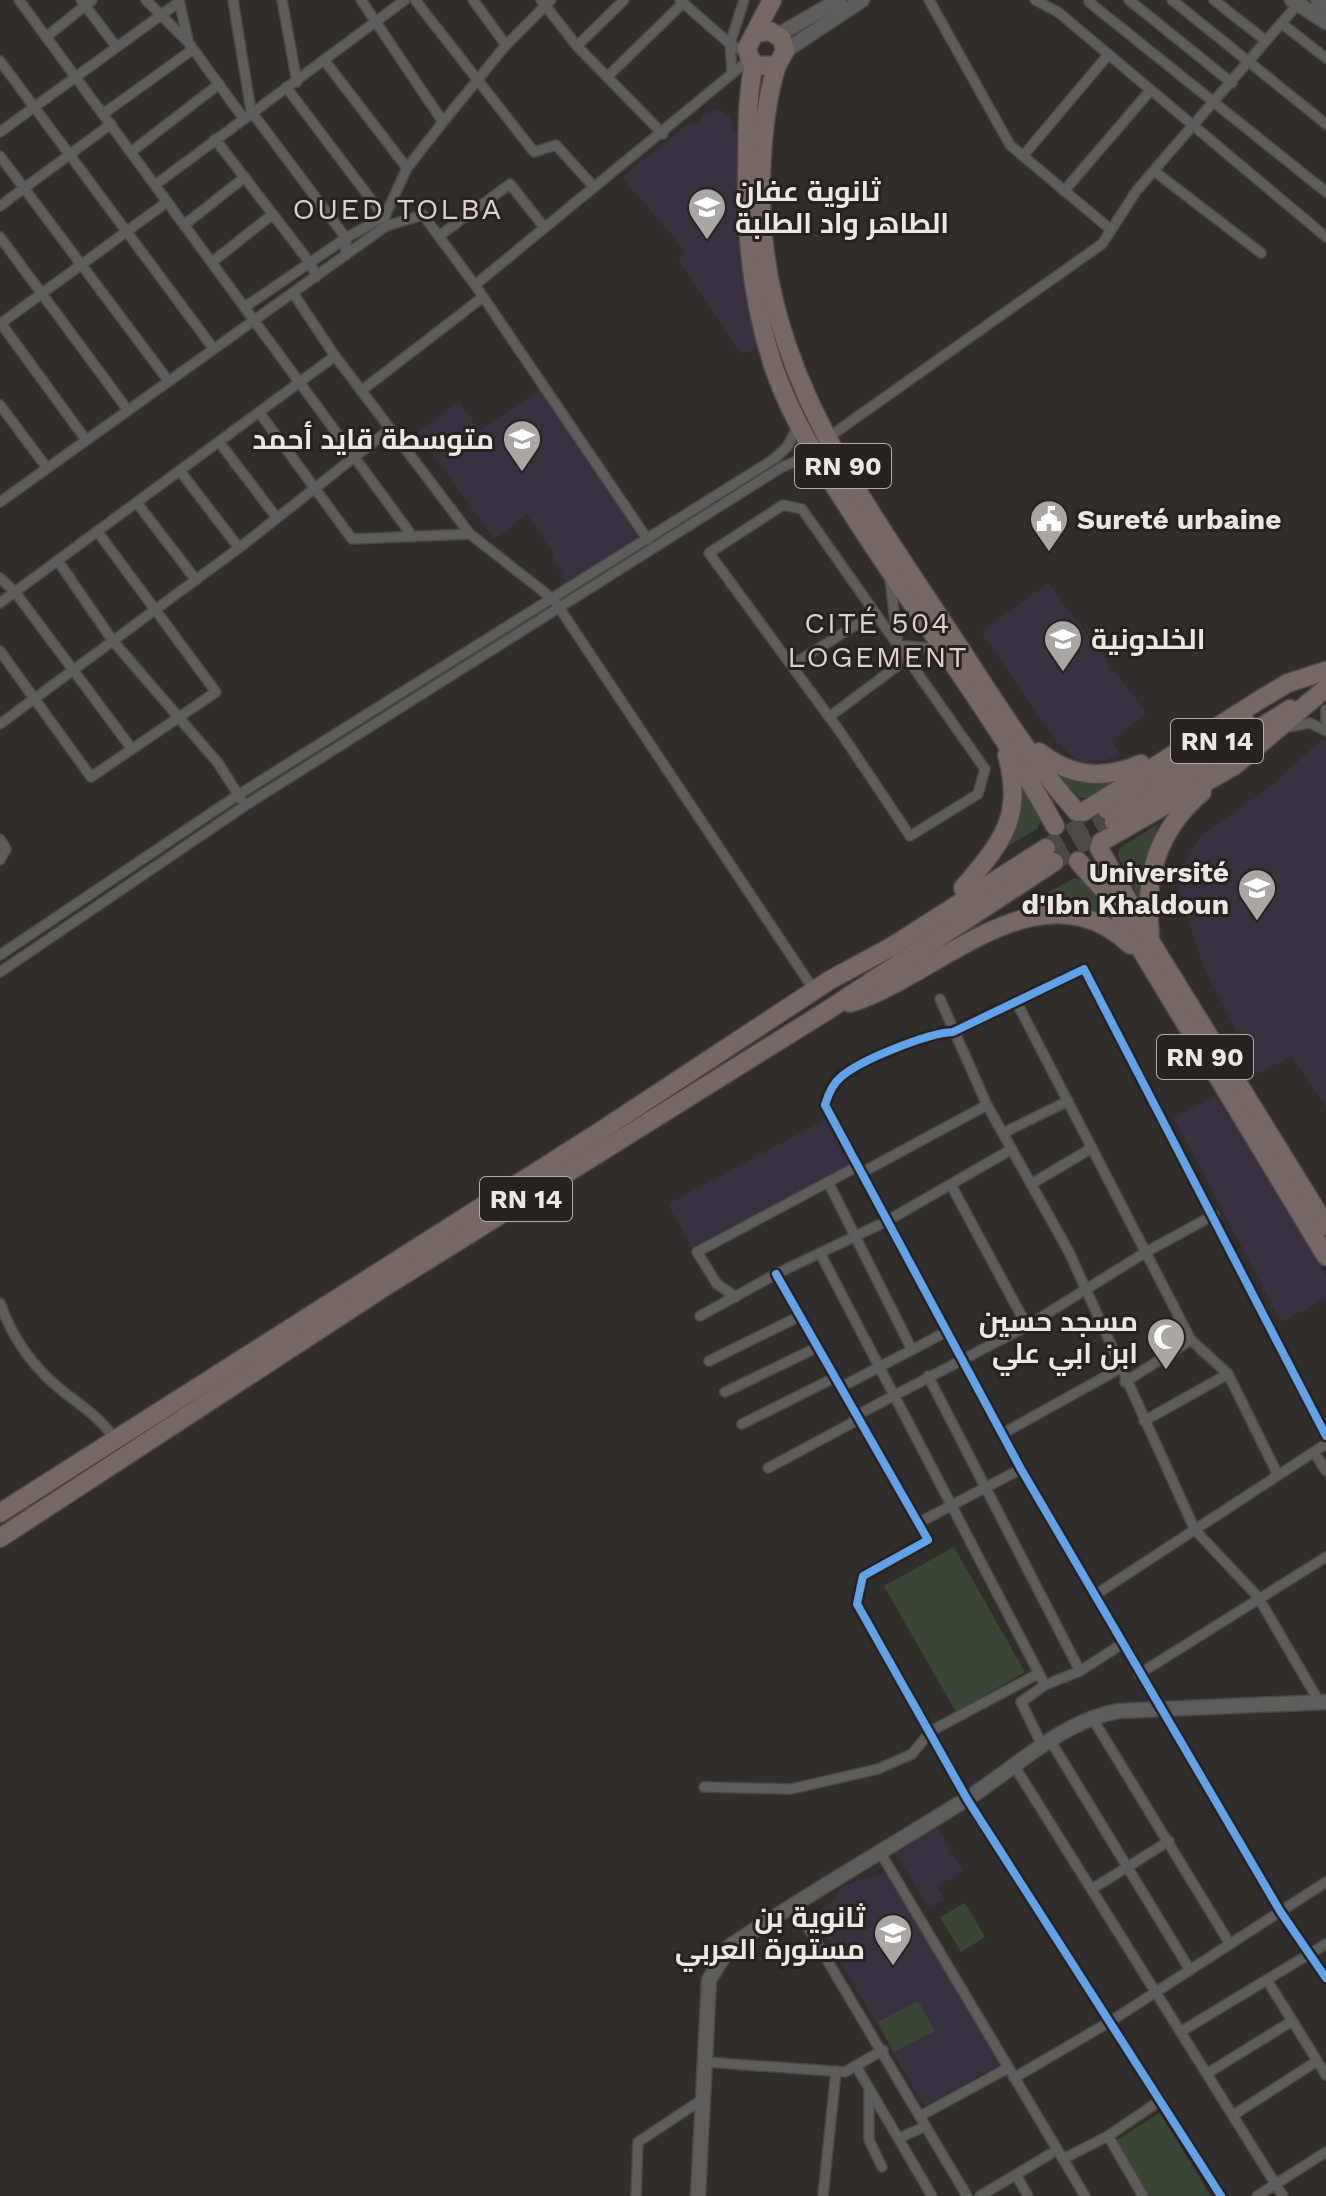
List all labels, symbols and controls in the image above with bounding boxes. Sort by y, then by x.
place label: ثانوية عفان الطاهر واد الطلبة [735,175,949,240]
school or university icon: ثانوية عفان الطاهر واد الطلبة [686,186,728,241]
district label: OUED TOLBA [293,191,503,226]
school or university icon: متوسطة قايد أحمد [501,418,543,473]
place label: متوسطة قايد أحمد [253,421,494,456]
road number: RN 90 [795,444,891,488]
public building icon: Sureté urbaine [1028,498,1070,553]
place label: Sureté urbaine [1077,503,1281,536]
district label: CITÉ 504 LOGEMENT [787,605,969,674]
school or university icon: الخلدونية [1042,618,1084,673]
place label: الخلدونية [1091,623,1205,656]
road number: RN 14 [1171,719,1263,763]
place label: Université d'Ibn Khaldoun [1022,856,1229,921]
school or university icon: Université d'Ibn Khaldoun [1236,867,1278,922]
road number: RN 90 [1157,1035,1253,1079]
road number: RN 14 [480,1177,572,1221]
place label: مسجد حسين ابن ابي علي [979,1305,1138,1376]
mosque icon: مسجد حسين ابن ابي علي [1145,1316,1187,1371]
place label: ثانوية بن مستورة العربي [675,1901,866,1972]
school or university icon: ثانوية بن مستورة العربي [872,1912,914,1967]

